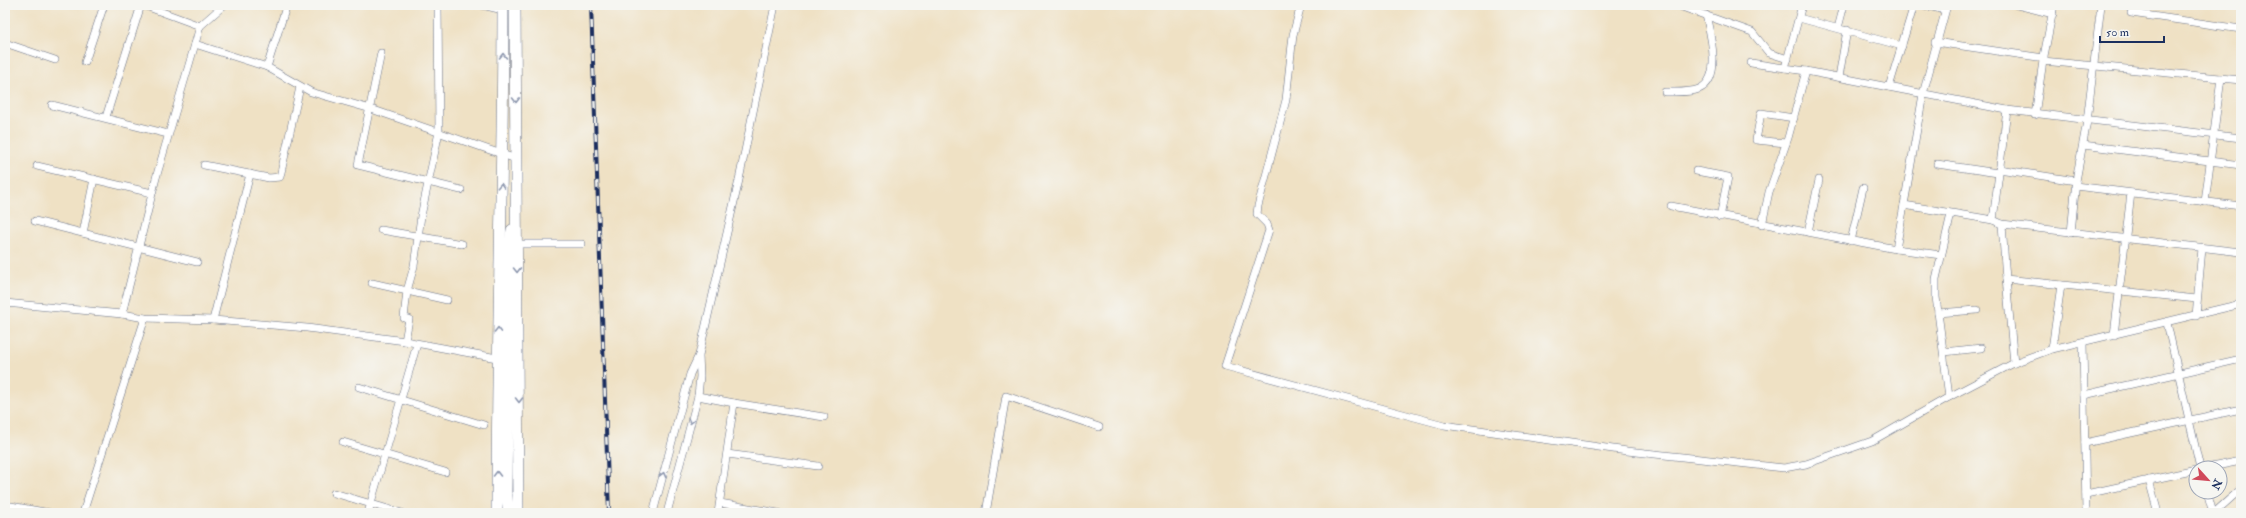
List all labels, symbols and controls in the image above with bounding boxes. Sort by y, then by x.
scale bar [2100,18,2164,44]
text: 50 m [2106,25,2130,40]
one-way arrow [499,53,507,59]
one-way arrow [512,97,520,103]
one-way arrow [497,183,506,189]
one-way arrow [513,267,521,273]
one-way arrow [494,327,502,333]
one-way arrow [515,397,523,403]
one-way arrow [687,418,696,425]
north arrow [2188,460,2228,500]
one-way arrow [493,471,501,477]
one-way arrow [658,472,666,478]
text: N [2208,476,2225,493]

